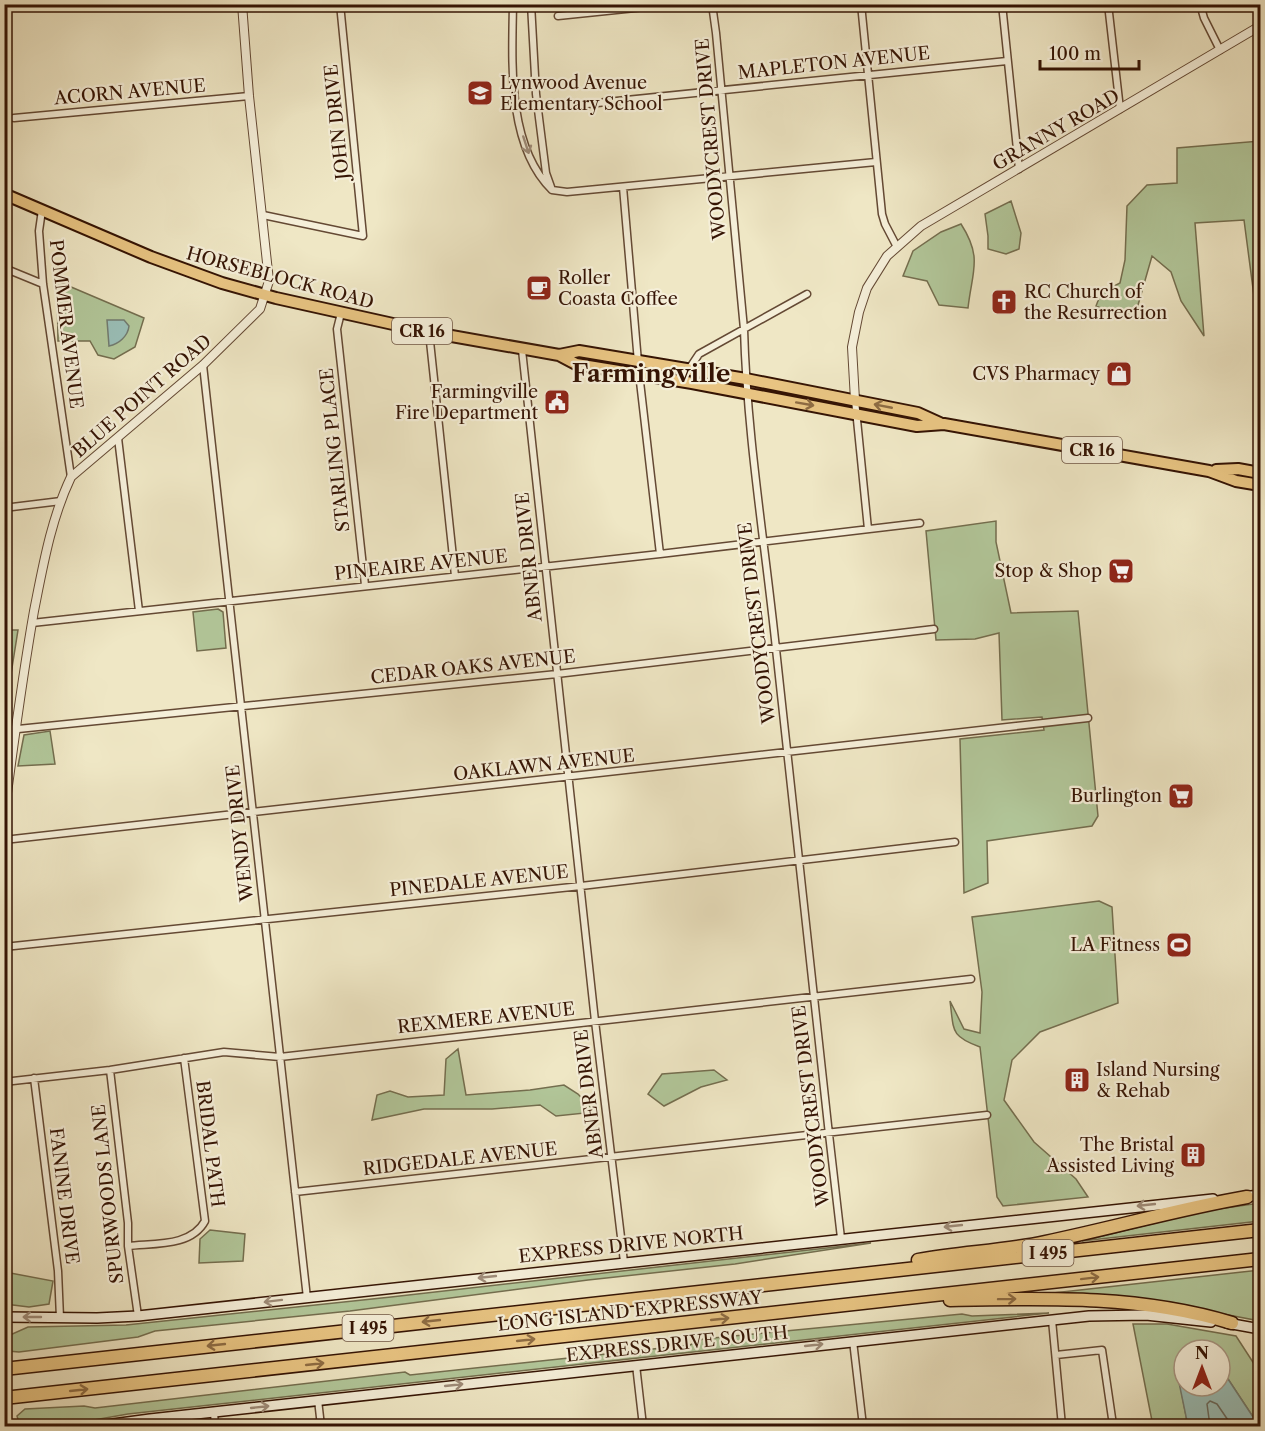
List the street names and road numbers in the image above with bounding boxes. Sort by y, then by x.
street label: WOODYCREST DRIVE [691,37,731,242]
street label: MAPLETON AVENUE [737,42,931,84]
street label: JOHN DRIVE [320,63,354,184]
street label: ACORN AVENUE [52,74,207,110]
street label: GRANNY ROAD [989,85,1123,175]
street label: POMMER AVENUE [45,238,87,410]
street label: HORSEBLOCK ROAD [184,242,376,314]
road number: CR 16 [392,318,452,344]
street label: BLUE POINT ROAD [68,330,216,462]
street label: STARLING PLACE [315,367,355,533]
road number: CR 16 [1062,437,1122,463]
street label: ABNER DRIVE [511,491,547,624]
street label: WOODYCREST DRIVE [734,521,780,726]
street label: PINEAIRE AVENUE [333,545,509,585]
street label: CEDAR OAKS AVENUE [369,645,577,689]
street label: OAKLAWN AVENUE [452,745,636,785]
street label: WENDY DRIVE [222,764,258,903]
street label: PINEDALE AVENUE [388,861,570,901]
street label: REXMERE AVENUE [396,998,576,1038]
street label: WOODYCREST DRIVE [788,1004,834,1209]
street label: ABNER DRIVE [570,1028,608,1161]
street label: BRIDAL PATH [191,1079,229,1209]
street label: SPURWOODS LANE [88,1103,128,1285]
street label: FANINE DRIVE [45,1126,83,1266]
street label: RIDGEDALE AVENUE [362,1138,558,1180]
street label: EXPRESS DRIVE NORTH [517,1222,745,1268]
road number: I 495 [1022,1240,1074,1266]
street label: LONG ISLAND EXPRESSWAY [497,1286,765,1336]
road number: I 495 [342,1315,394,1341]
street label: EXPRESS DRIVE SOUTH [565,1321,789,1367]

